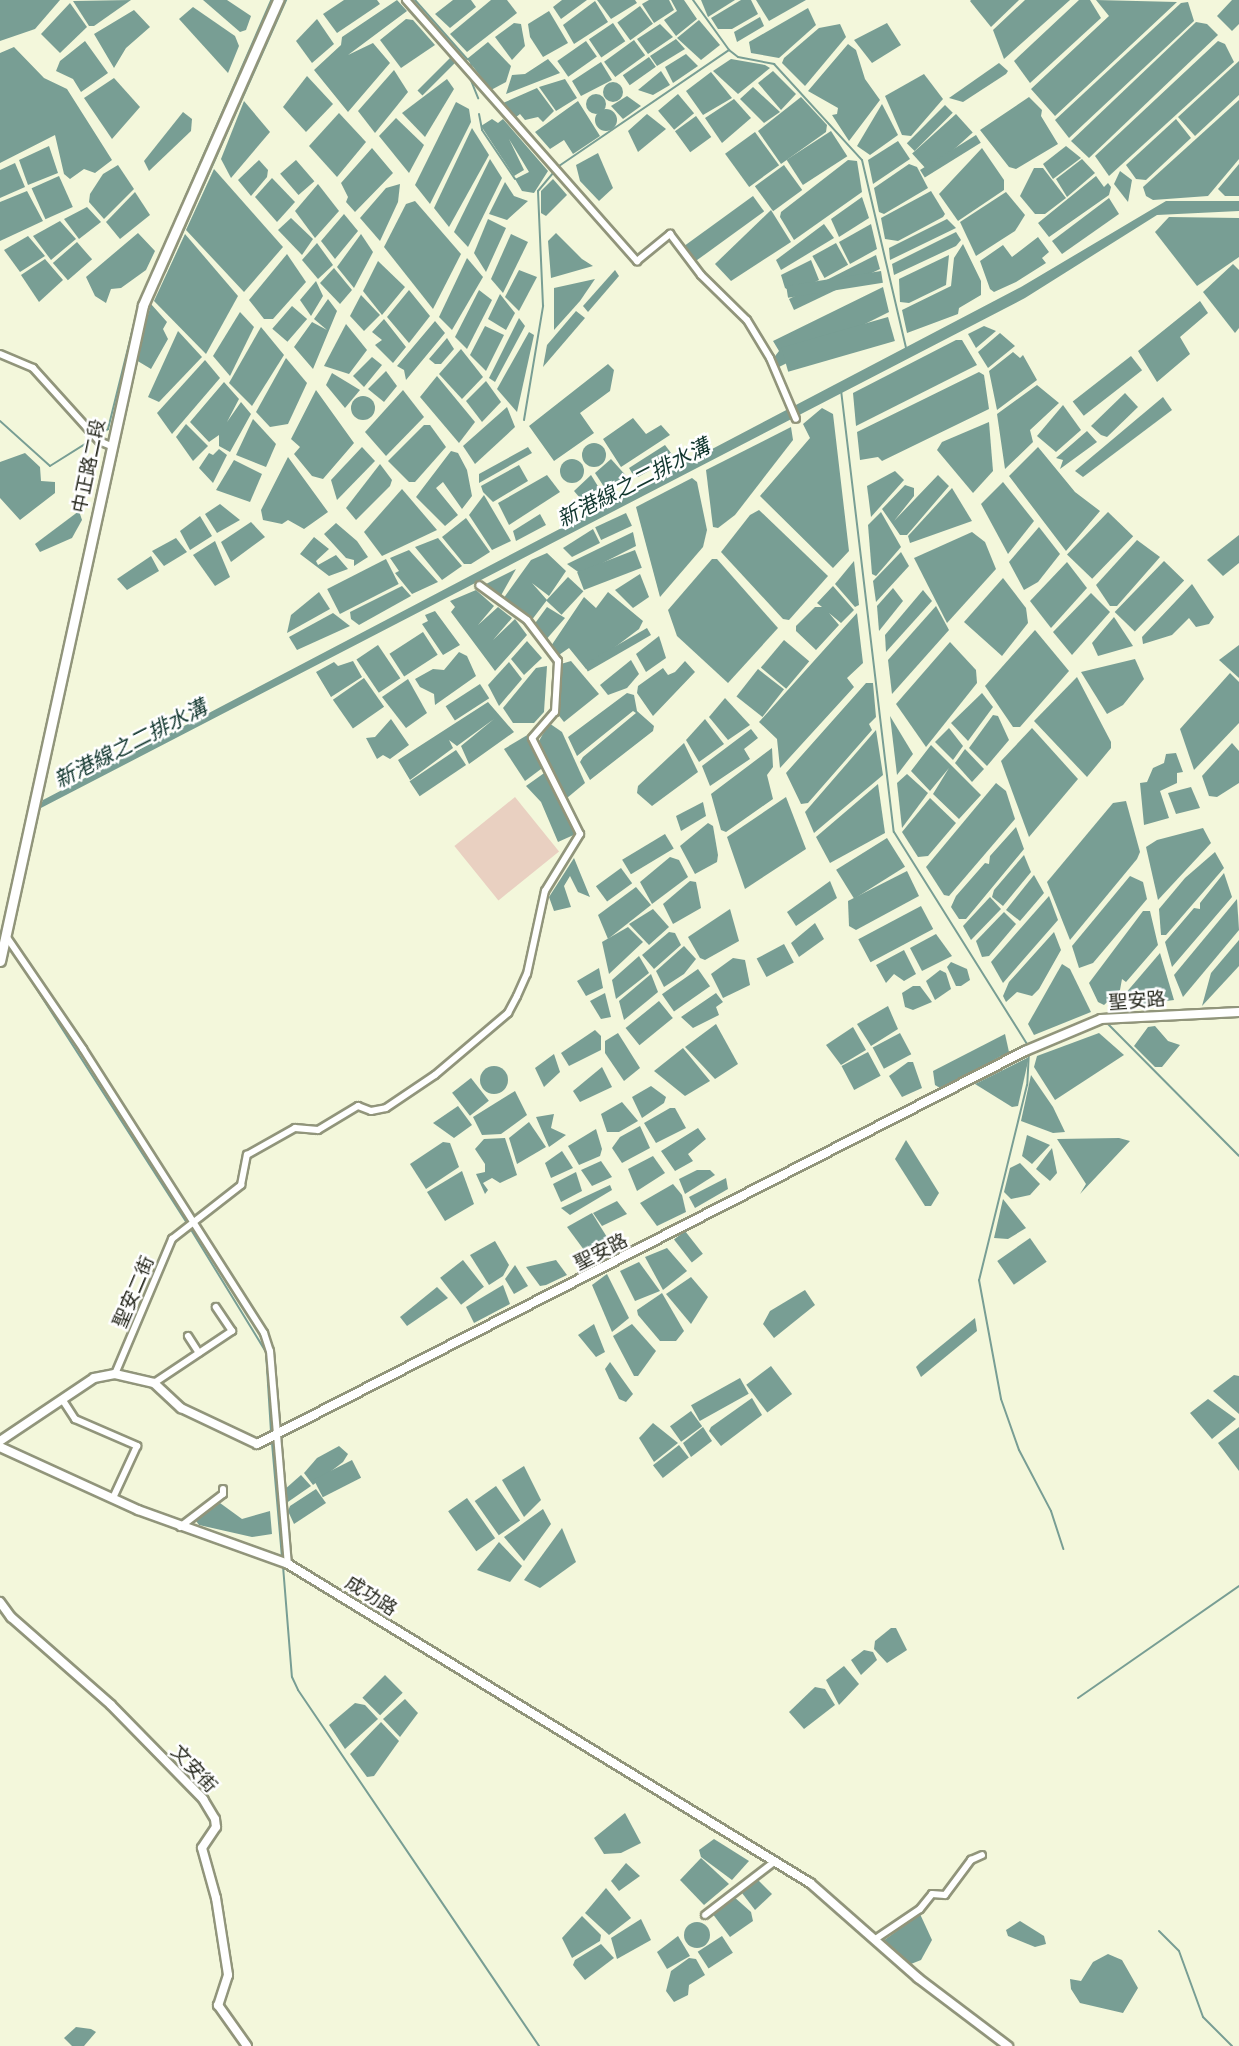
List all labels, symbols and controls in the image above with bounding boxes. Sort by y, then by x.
street label: 中正路二段 [68,417,110,515]
water label: 新港線之二排水溝 [552,433,714,531]
water label: 新港線之二排水溝 [49,694,211,792]
street label: 聖安路 [1108,988,1166,1014]
street label: 聖安路 [570,1229,632,1275]
street label: 聖安二街 [109,1253,159,1331]
street label: 成功路 [341,1571,401,1621]
street label: 文安街 [166,1740,222,1798]

